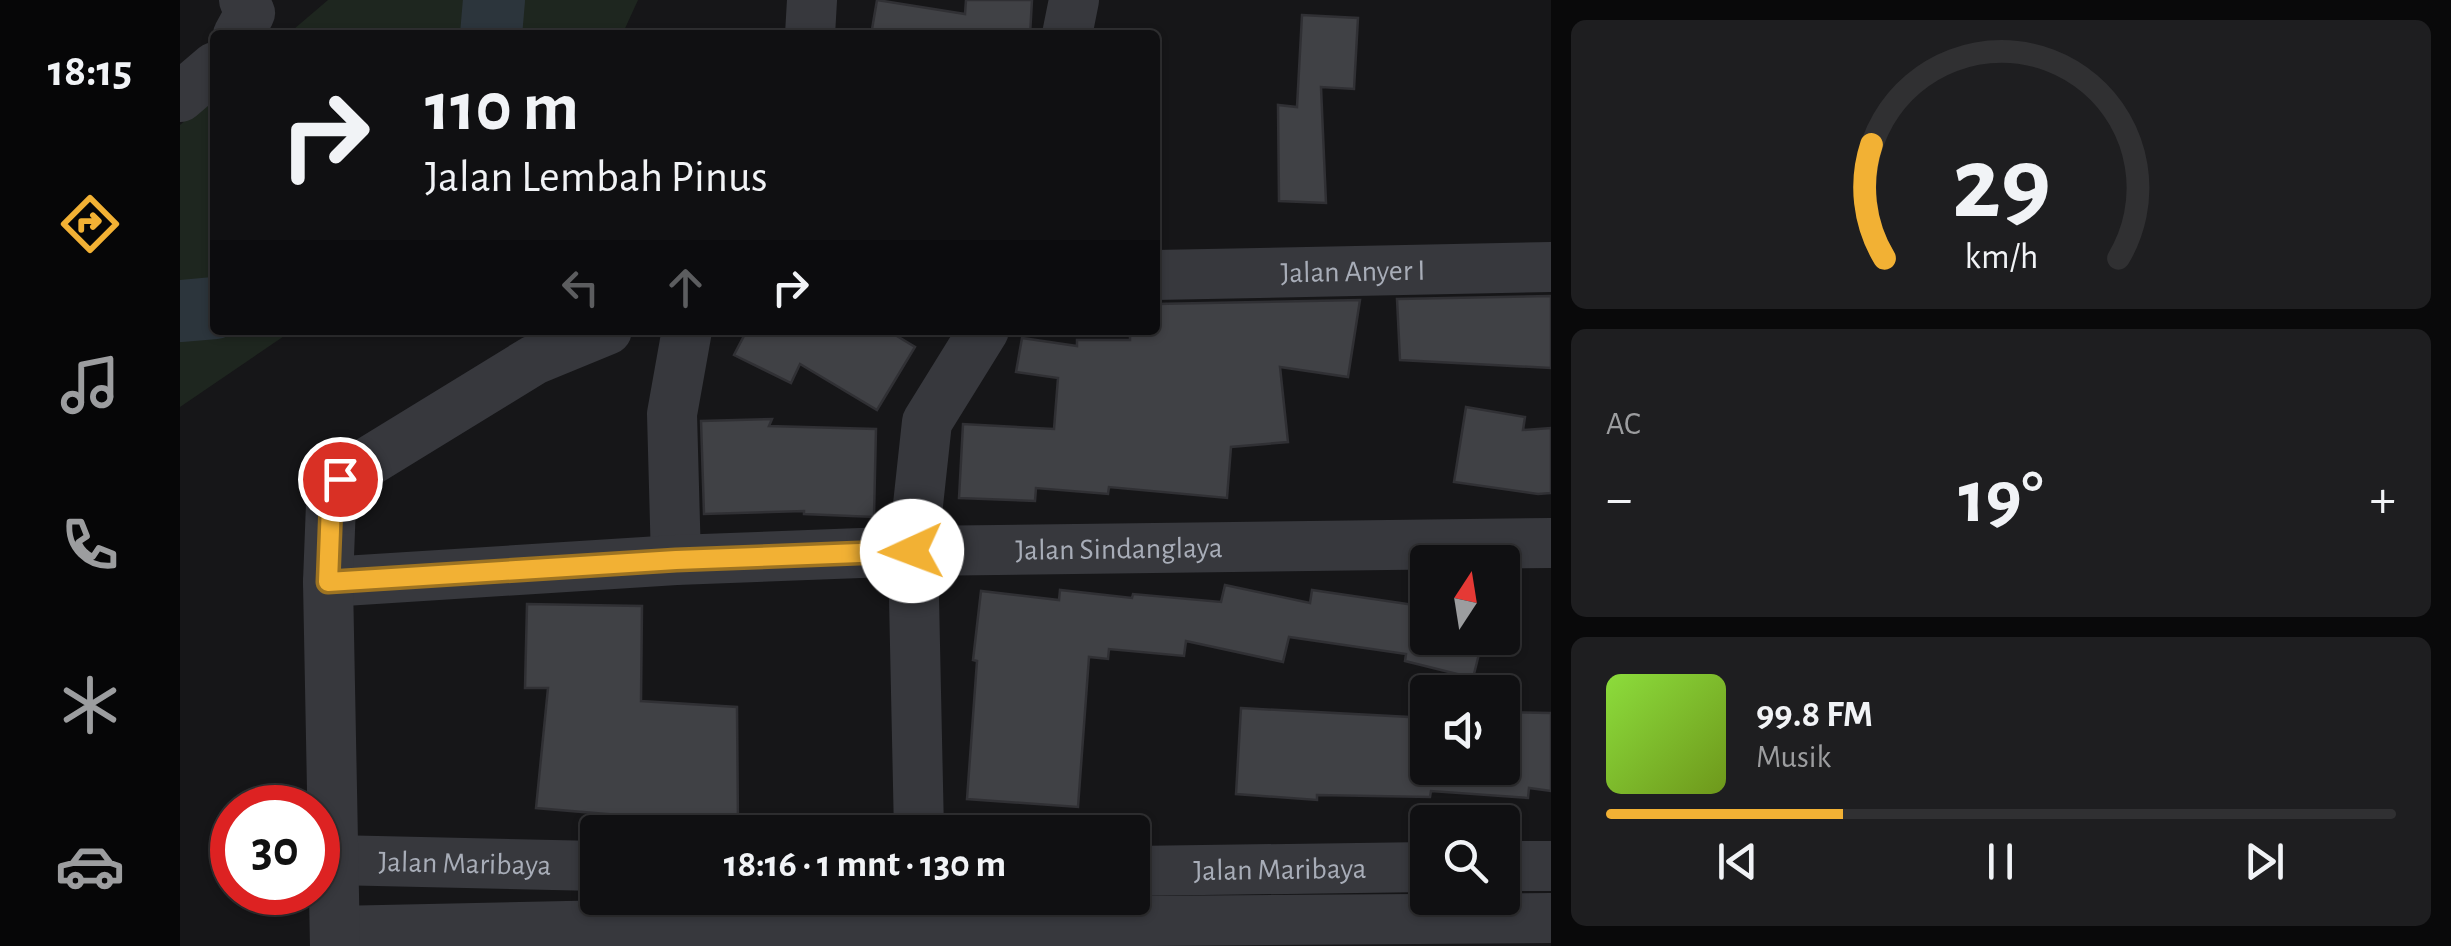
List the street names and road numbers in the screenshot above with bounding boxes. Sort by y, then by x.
street label: Jalan Anyer I [1280,256,1426,288]
street label: Jalan Sindanglaya [1015,533,1223,566]
street label: Jalan Maribaya [378,847,552,881]
street label: Jalan Maribaya [1193,854,1367,886]

